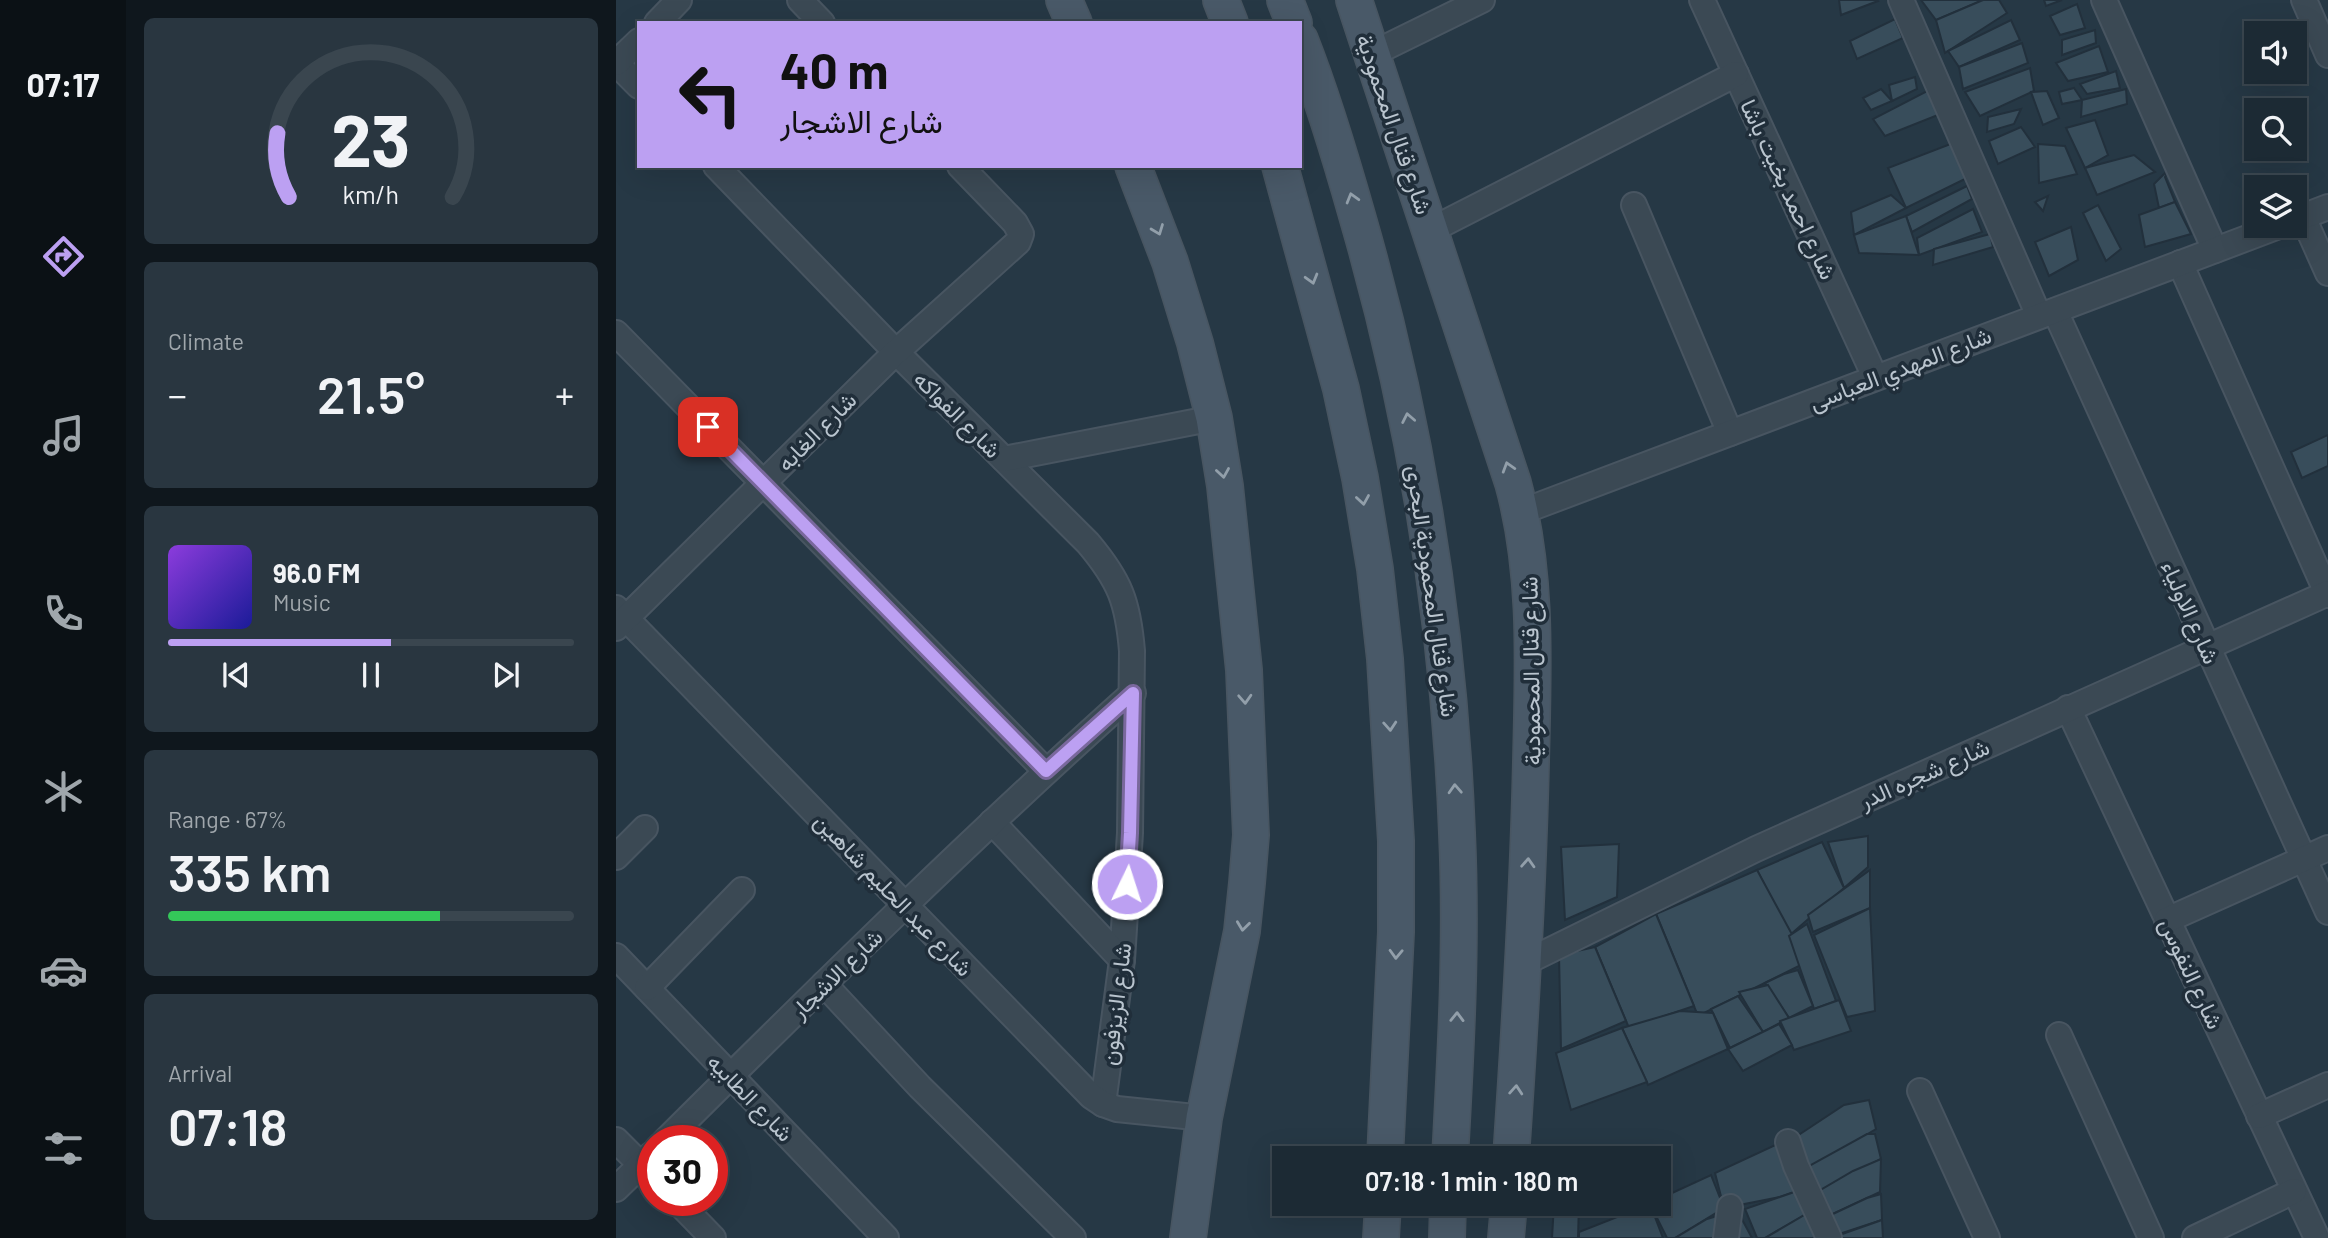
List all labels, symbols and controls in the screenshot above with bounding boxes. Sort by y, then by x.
map controls [2244,21,2307,238]
button: sound [2244,21,2307,84]
street label: شارع قنال المحمودية [1348,30,1439,219]
text: 40 m [780,40,888,99]
icon: left [665,49,756,140]
text: 07:17 [27,65,99,103]
text: 23 [331,94,411,182]
street label: شارع احمد بخيت باشا [1732,95,1843,285]
button: search [2244,98,2307,161]
text: شارع الاشجار [780,101,943,139]
button: layers [2244,175,2307,238]
text: km/h [343,179,399,209]
one-way arrow [1346,192,1361,204]
one-way arrow [1149,223,1163,235]
icon: directions [39,232,88,281]
one-way arrow [1304,273,1318,285]
street label: شارع المهدي العباسى [1805,320,1997,421]
text: Climate [168,327,244,355]
text: 21.5° [317,362,425,424]
street label: شارع الفواكه [906,365,1007,466]
text: − [168,371,187,417]
text: + [555,371,574,417]
street label: شارع الغابه [770,385,864,479]
pin [678,397,738,457]
icon: arrive [689,408,727,446]
icon: music [39,411,88,460]
one-way arrow [1401,412,1416,424]
one-way arrow [1501,461,1516,473]
street label: شارع قنال المحمودية البحرى [1398,463,1465,719]
one-way arrow [1215,467,1230,479]
one-way arrow [1356,494,1371,506]
street label: شارع الاولياء [2153,556,2226,669]
text: 96.0 FM [273,557,360,588]
street label: شارع قنال المحمودية [1514,576,1549,766]
text: Music [273,588,331,616]
icon: phone [39,589,88,638]
icon: previous [217,656,255,694]
icon: pause [352,656,390,694]
icon: next [487,656,525,694]
one-way arrow [1238,694,1253,705]
one-way arrow [1382,721,1397,732]
street label: شارع شجره الدر [1854,732,1994,817]
icon: climate [39,767,88,816]
one-way arrow [1448,784,1463,795]
text: Range · 67% [168,805,287,833]
street label: شارع عبد الحليم شاهين [807,807,979,983]
text: 335 km [168,840,331,902]
position arrow [1090,847,1164,921]
one-way arrow [1521,857,1536,868]
street label: شارع النفوس [2151,913,2230,1034]
one-way arrow [1235,920,1250,932]
street label: شارع الاشجار [783,922,890,1027]
street label: شارع الزيزفون [1094,941,1139,1067]
icon: car [39,946,88,995]
one-way arrow [1388,948,1403,959]
one-way arrow [1449,1011,1464,1022]
street label: شارع الطابيه [700,1047,800,1149]
text: Arrival [168,1059,232,1087]
one-way arrow [1508,1085,1523,1096]
text: 07:18 [168,1094,287,1156]
icon: filters [39,1124,88,1173]
speed limit sign: 30 [637,1125,728,1216]
text: 07:18 · 1 min · 180 m [1365,1165,1578,1196]

